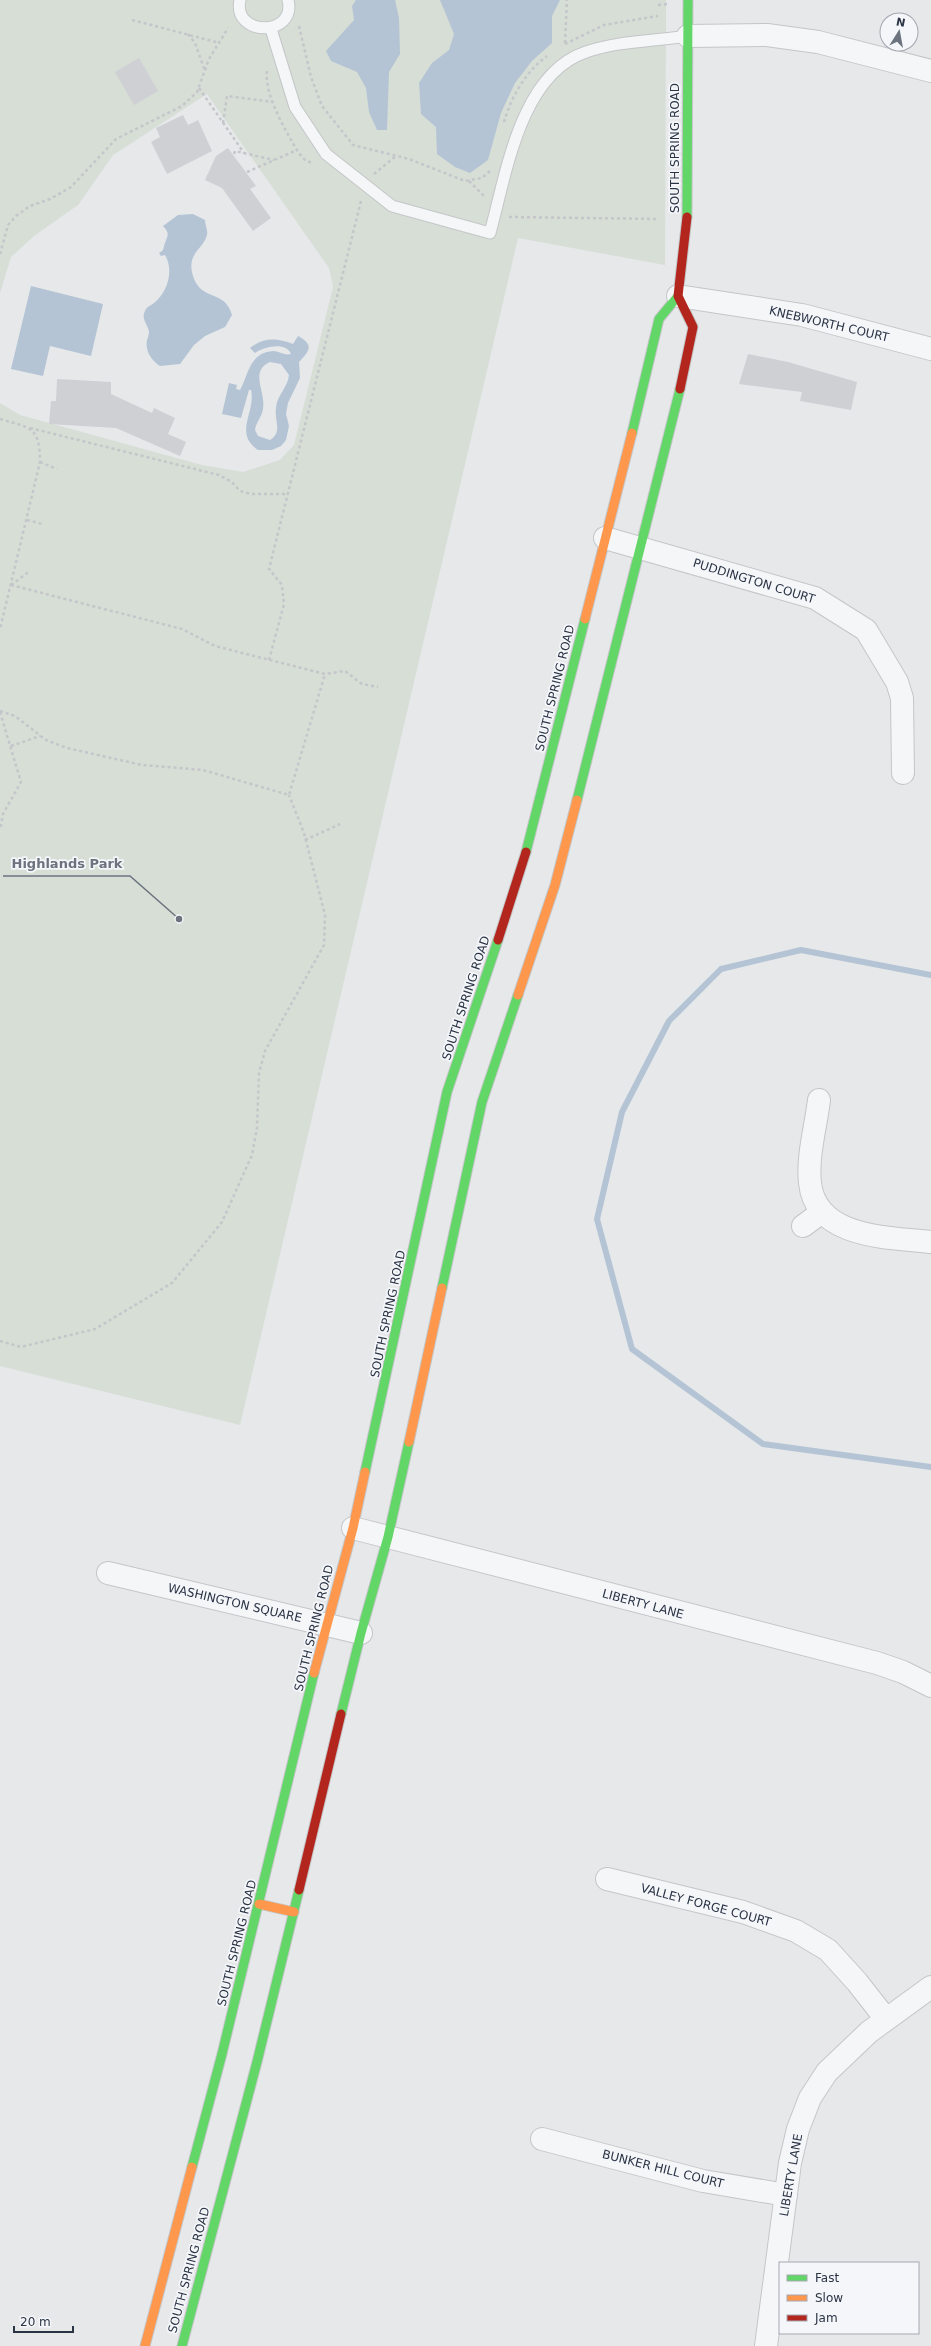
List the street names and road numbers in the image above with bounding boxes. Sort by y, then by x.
street label: SOUTH SPRING ROAD [668,83,682,213]
street label: KNEBWORTH COURT [768,303,891,345]
street label: PUDDINGTON COURT [691,556,817,606]
street label: SOUTH SPRING ROAD [533,623,577,753]
street label: SOUTH SPRING ROAD [439,934,493,1062]
street label: SOUTH SPRING ROAD [368,1249,408,1379]
street label: SOUTH SPRING ROAD [292,1563,336,1693]
street label: WASHINGTON SQUARE [167,1581,303,1625]
street label: LIBERTY LANE [601,1586,685,1622]
street label: SOUTH SPRING ROAD [215,1878,259,2008]
street label: VALLEY FORGE COURT [639,1881,773,1929]
street label: LIBERTY LANE [777,2133,805,2217]
street label: BUNKER HILL COURT [601,2147,726,2191]
street label: SOUTH SPRING ROAD [165,2205,213,2335]

